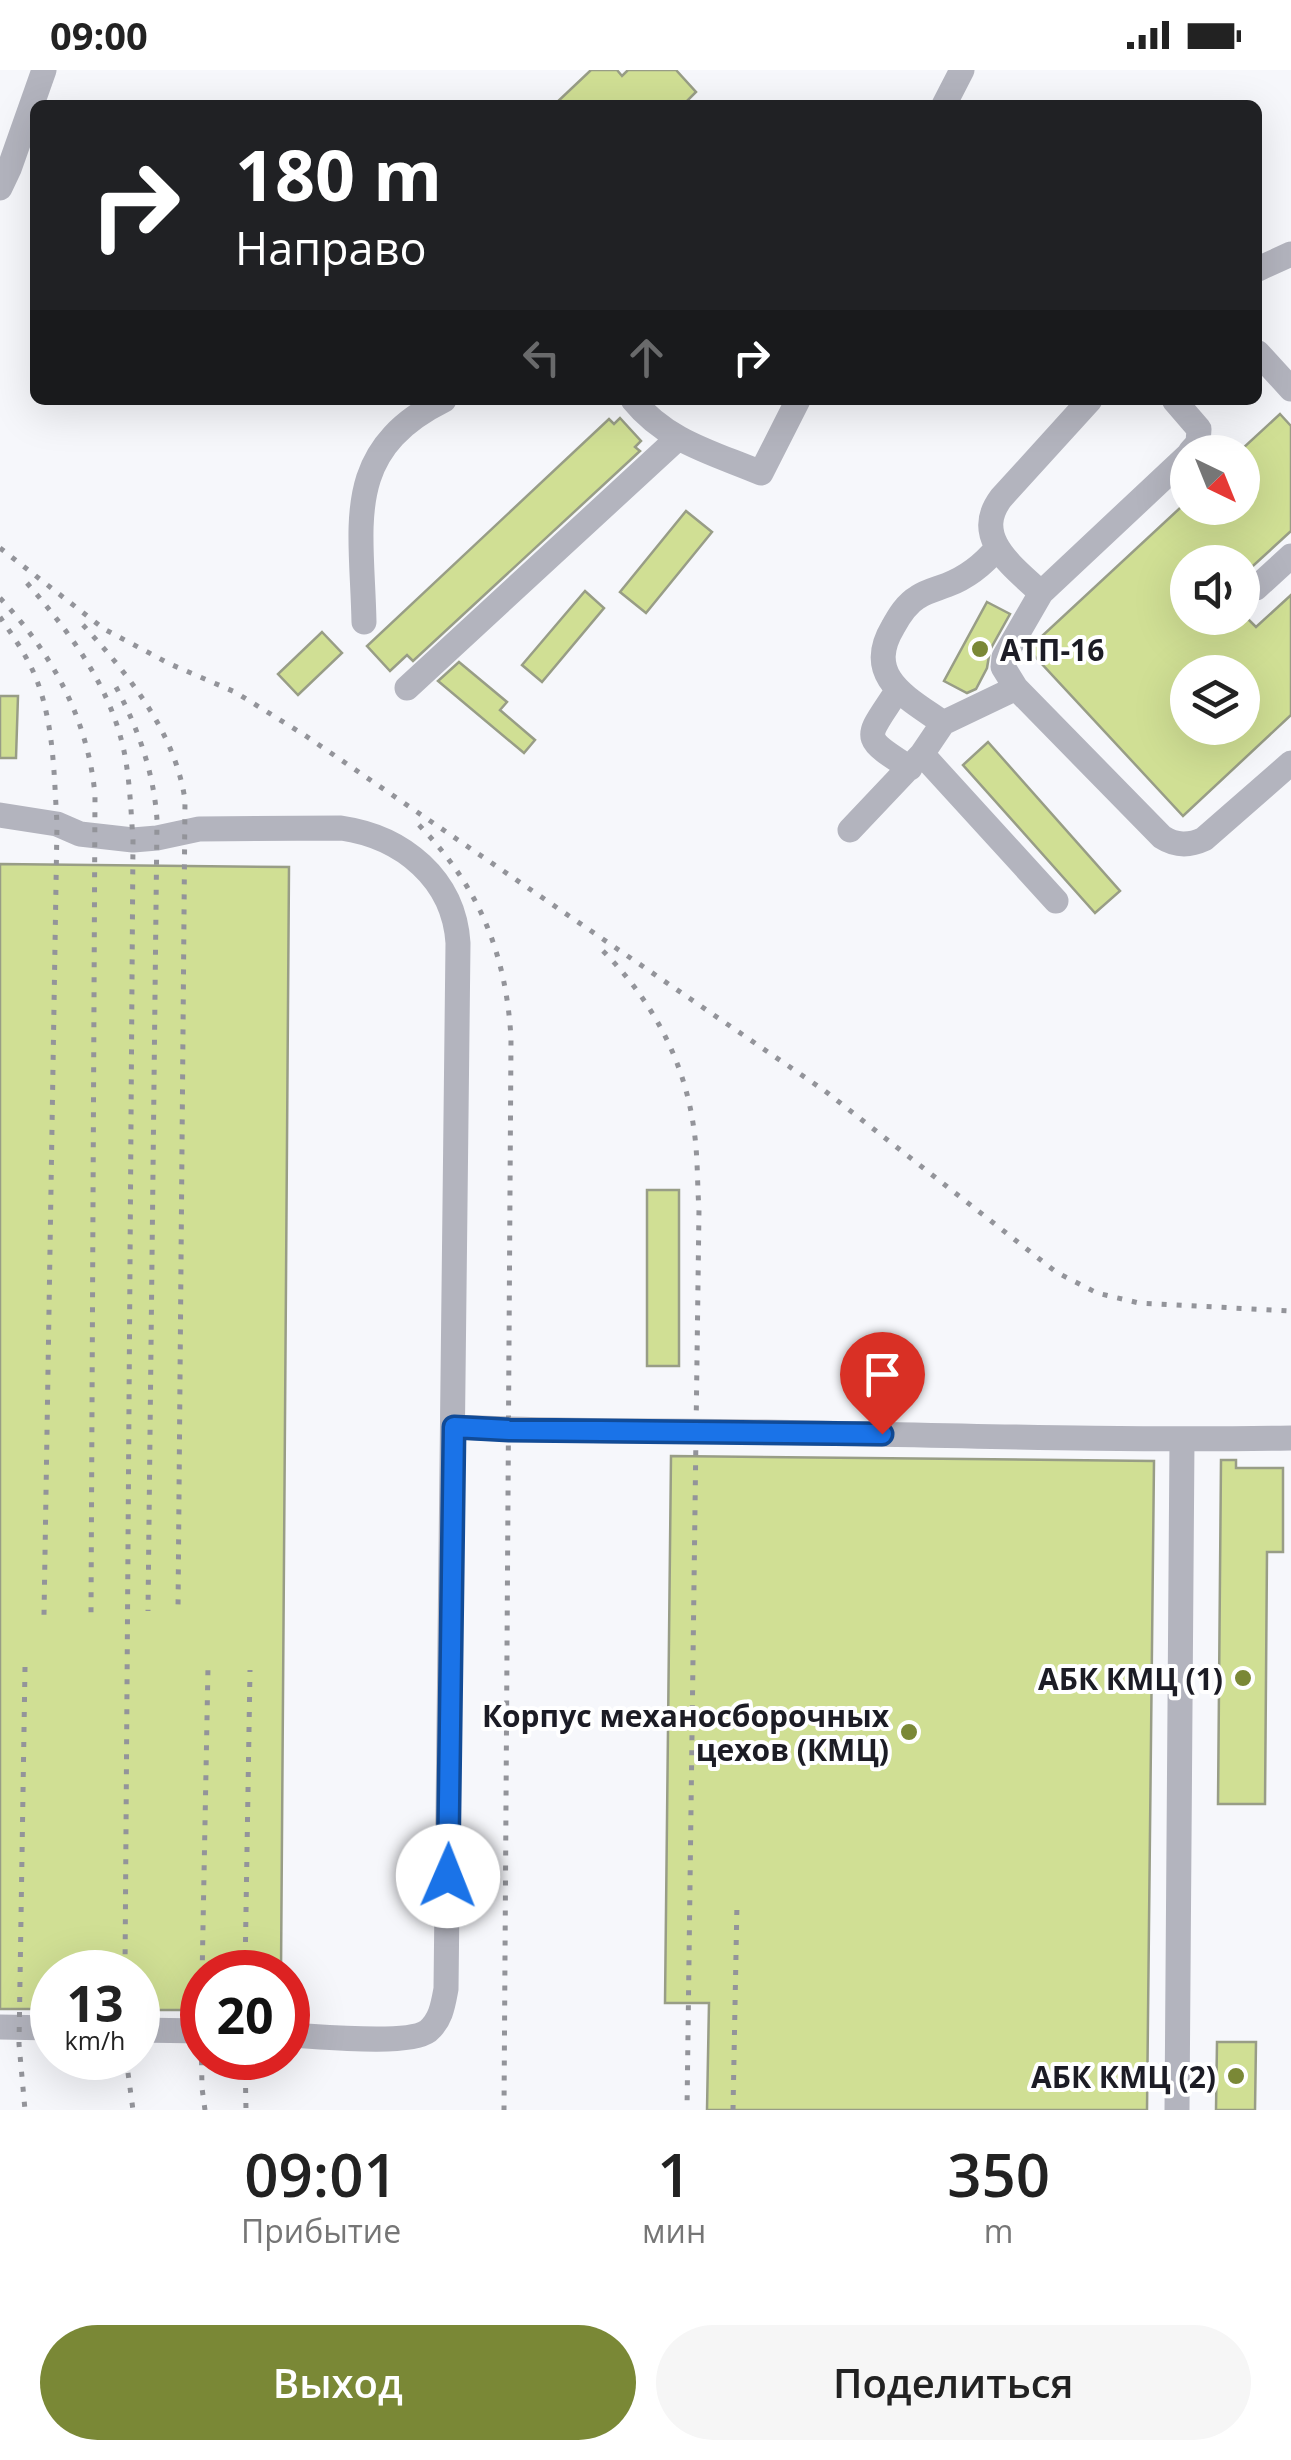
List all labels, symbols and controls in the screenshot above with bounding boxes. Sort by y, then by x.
text: 09:00 [50,9,148,61]
text: 180 m [235,126,442,222]
icon: right [70,140,200,270]
text: Направо [235,217,427,278]
icon: left [514,330,569,385]
icon: ahead [619,330,674,385]
icon: right [724,330,779,385]
north arrow [1170,435,1260,525]
map controls [1170,435,1260,745]
button: sound [1170,545,1260,635]
place label: АТП-16 [1000,629,1104,670]
marker: АТП-16 [969,638,991,660]
button: layers [1170,655,1260,745]
pin [840,1332,925,1435]
icon: arrive [855,1347,910,1402]
place label: АБК КМЦ (1) [1038,1658,1223,1699]
marker: АБК КМЦ (1) [1232,1667,1254,1689]
place label: Корпус механосборочных цехов (КМЦ) [482,1695,890,1770]
marker: Корпус механосборочных цехов (КМЦ) [898,1721,920,1743]
position arrow [396,1824,500,1928]
speed limit sign: 20 [180,1950,310,2080]
text: 13 [66,1969,124,2037]
text: km/h [65,2023,125,2057]
place label: АБК КМЦ (2) [1031,2056,1216,2097]
marker: АБК КМЦ (2) [1225,2065,1247,2087]
text: 09:01 [244,2133,398,2215]
text: 1 [657,2133,691,2215]
text: 350 [947,2133,1050,2215]
text: Прибытие [241,2209,401,2252]
text: мин [642,2209,706,2252]
text: m [984,2209,1013,2252]
button: Выход [40,2325,636,2440]
button: Поделиться [656,2325,1251,2440]

